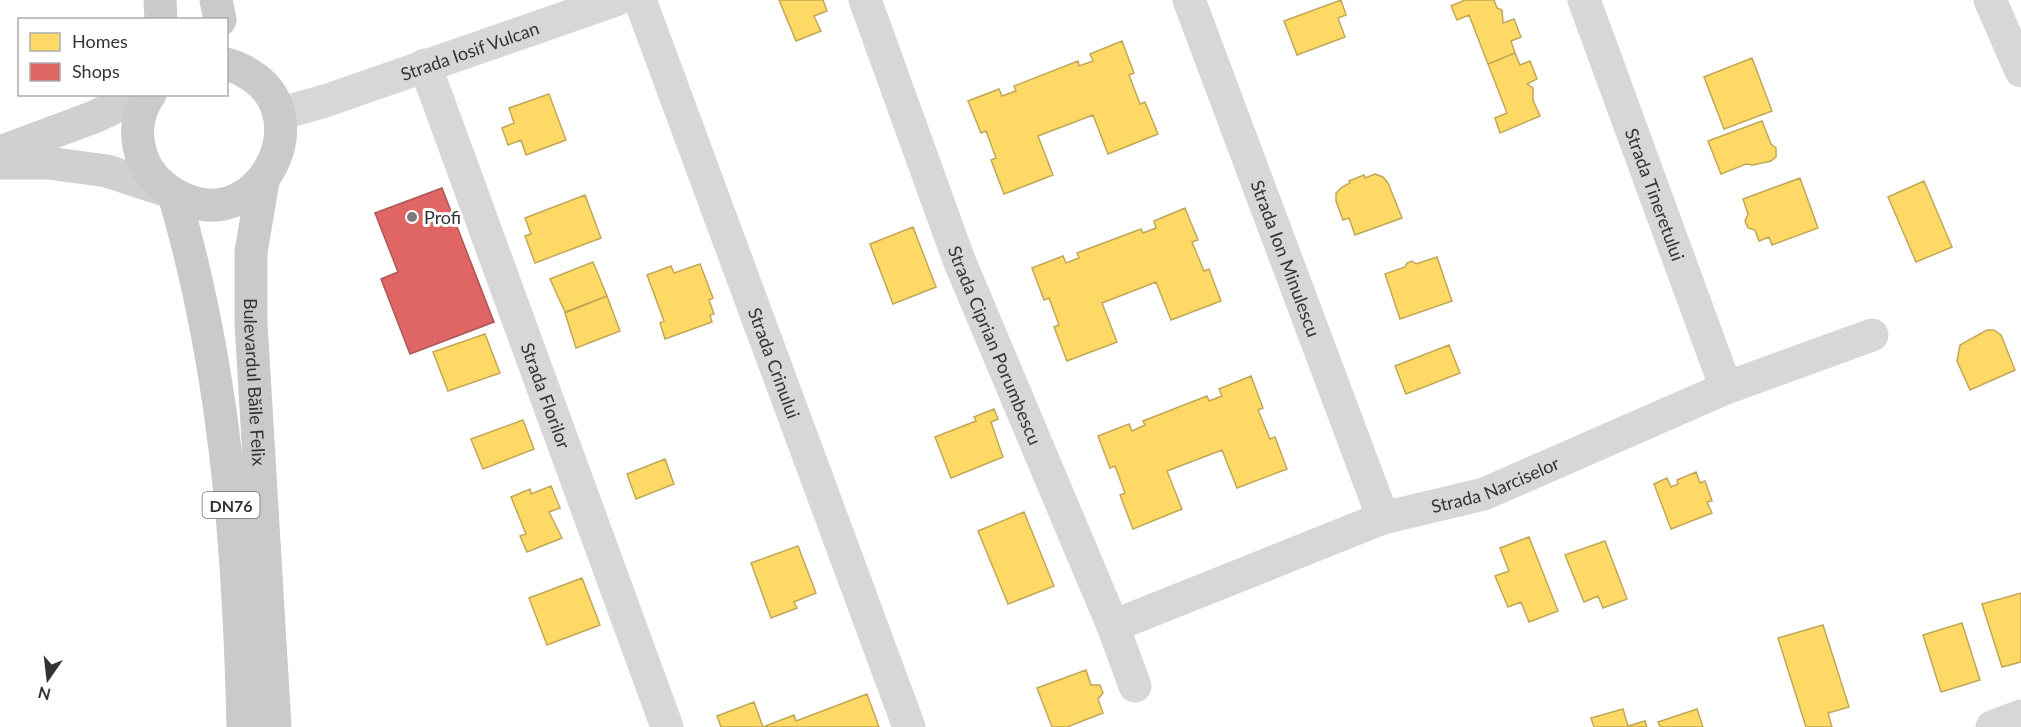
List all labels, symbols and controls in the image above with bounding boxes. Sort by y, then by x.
street label: Strada Iosif Vulcan [398,17,542,85]
legend [18,18,228,96]
text: Homes [72,30,128,52]
text: Shops [72,60,120,82]
street label: Strada Tineretului [1621,125,1689,264]
street label: Strada Ion Minulescu [1246,177,1325,340]
place label: Profi [424,206,461,228]
marker: Profi [405,210,419,224]
street label: Strada Ciprian Porumbescu [944,243,1046,448]
street label: Bulevardul Băile Felix [240,298,270,466]
street label: Strada Crinului [744,305,805,421]
street label: Strada Florilor [516,340,575,452]
street label: Strada Narciselor [1429,451,1563,517]
road number: DN76 [202,492,260,518]
north arrow [18,649,78,709]
text: N [36,683,53,705]

